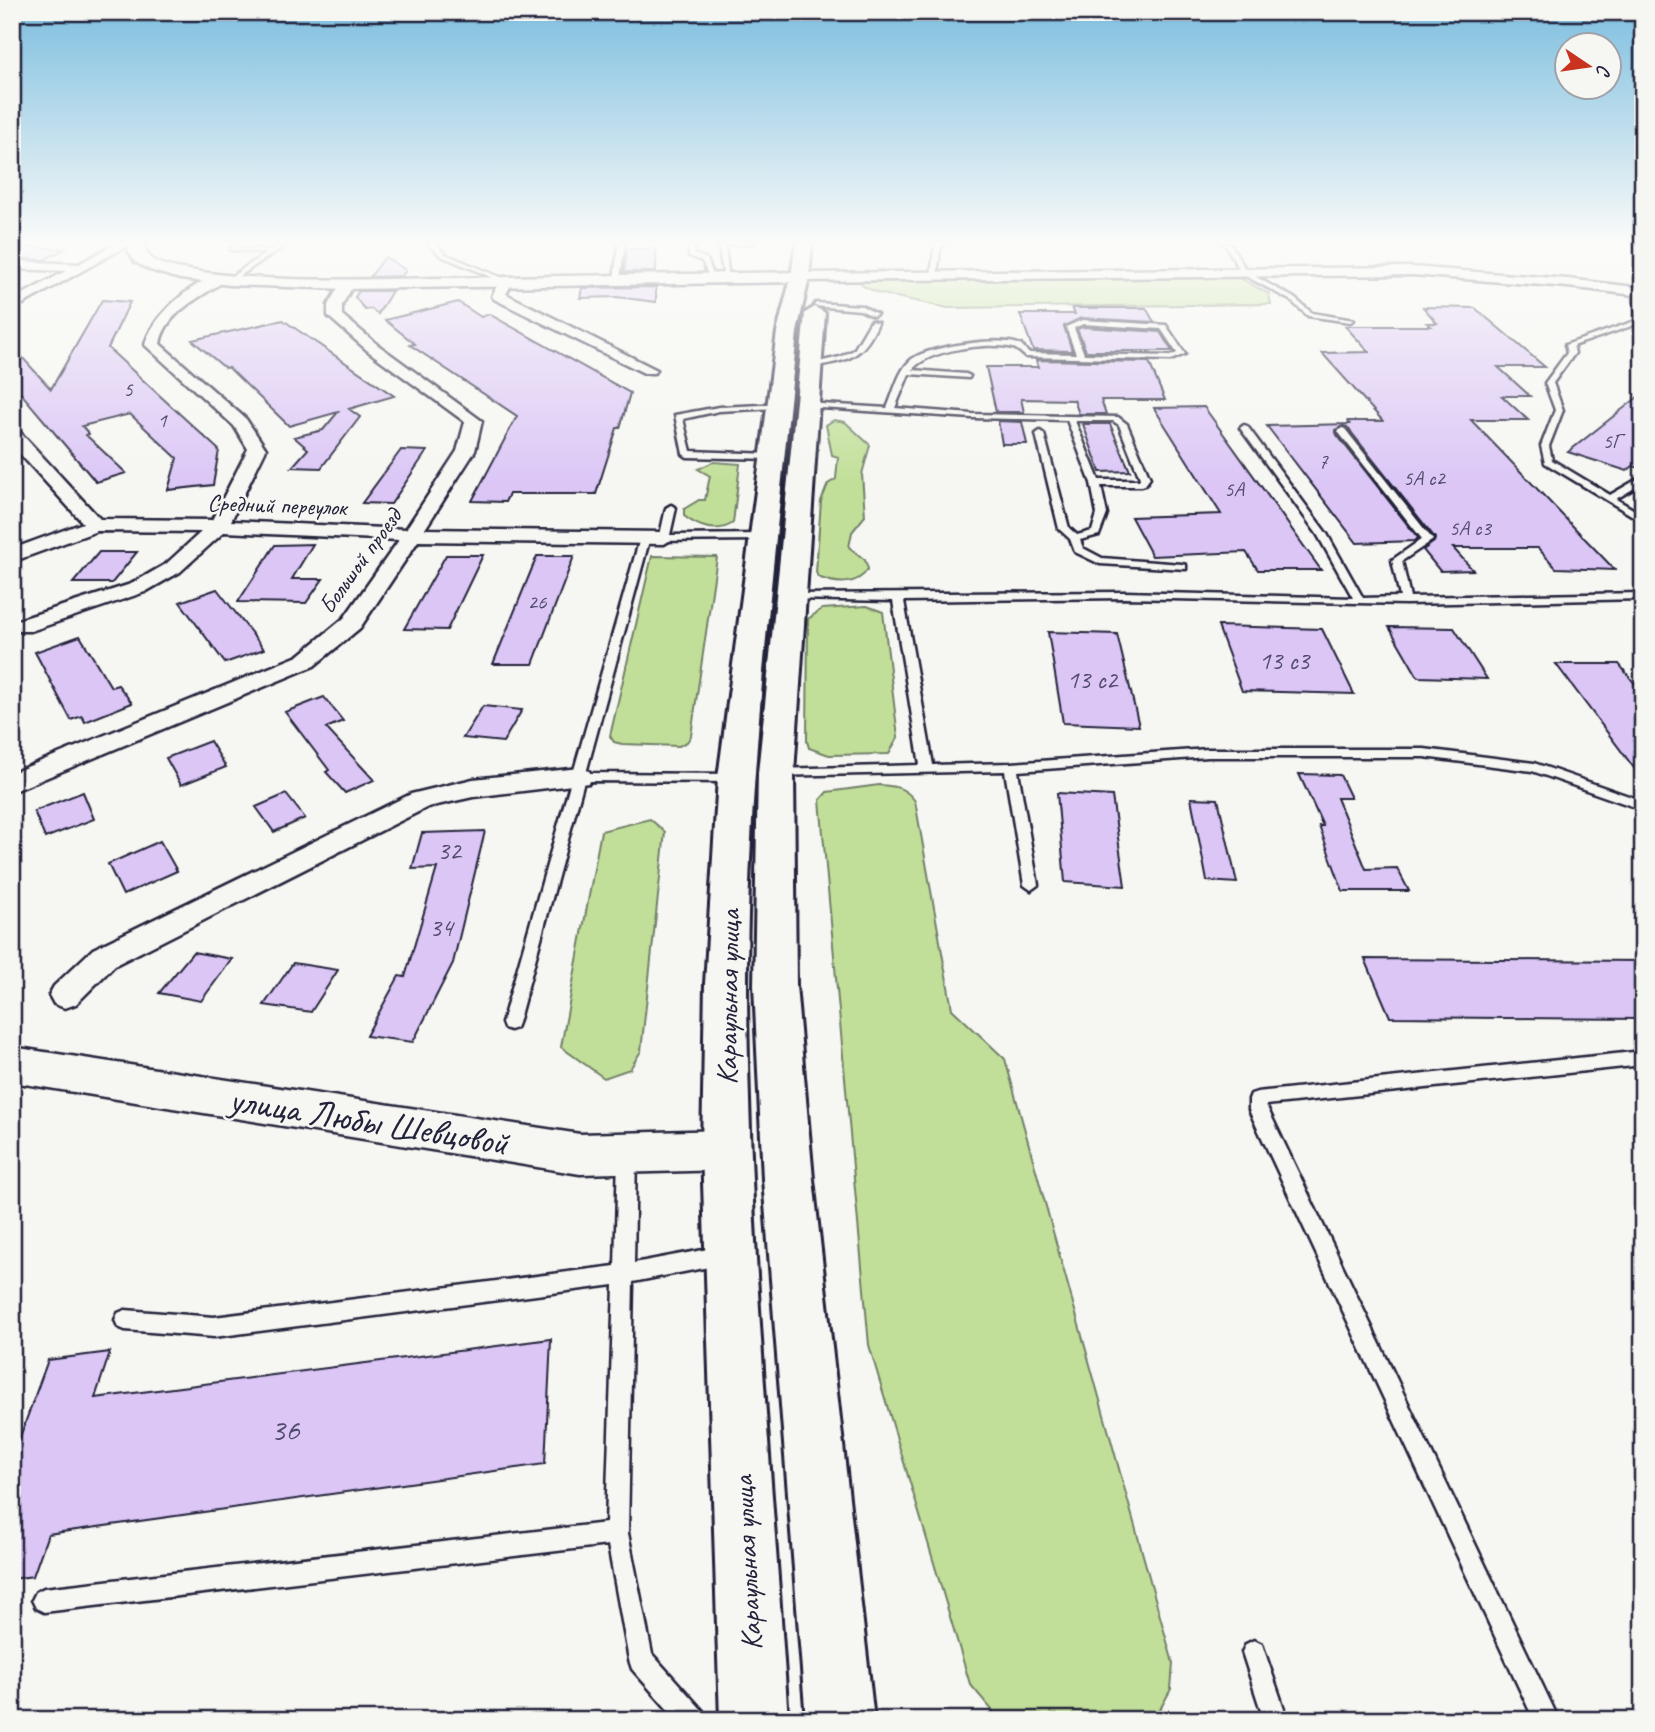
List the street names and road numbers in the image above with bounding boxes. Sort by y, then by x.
street label: Средний переулок [207,488,349,522]
street label: Большой проезд [312,501,410,619]
street label: Караульная улица [707,907,749,1085]
street label: улица Любы Шевцовой [224,1075,514,1166]
street label: Караульная улица [723,1473,771,1651]

